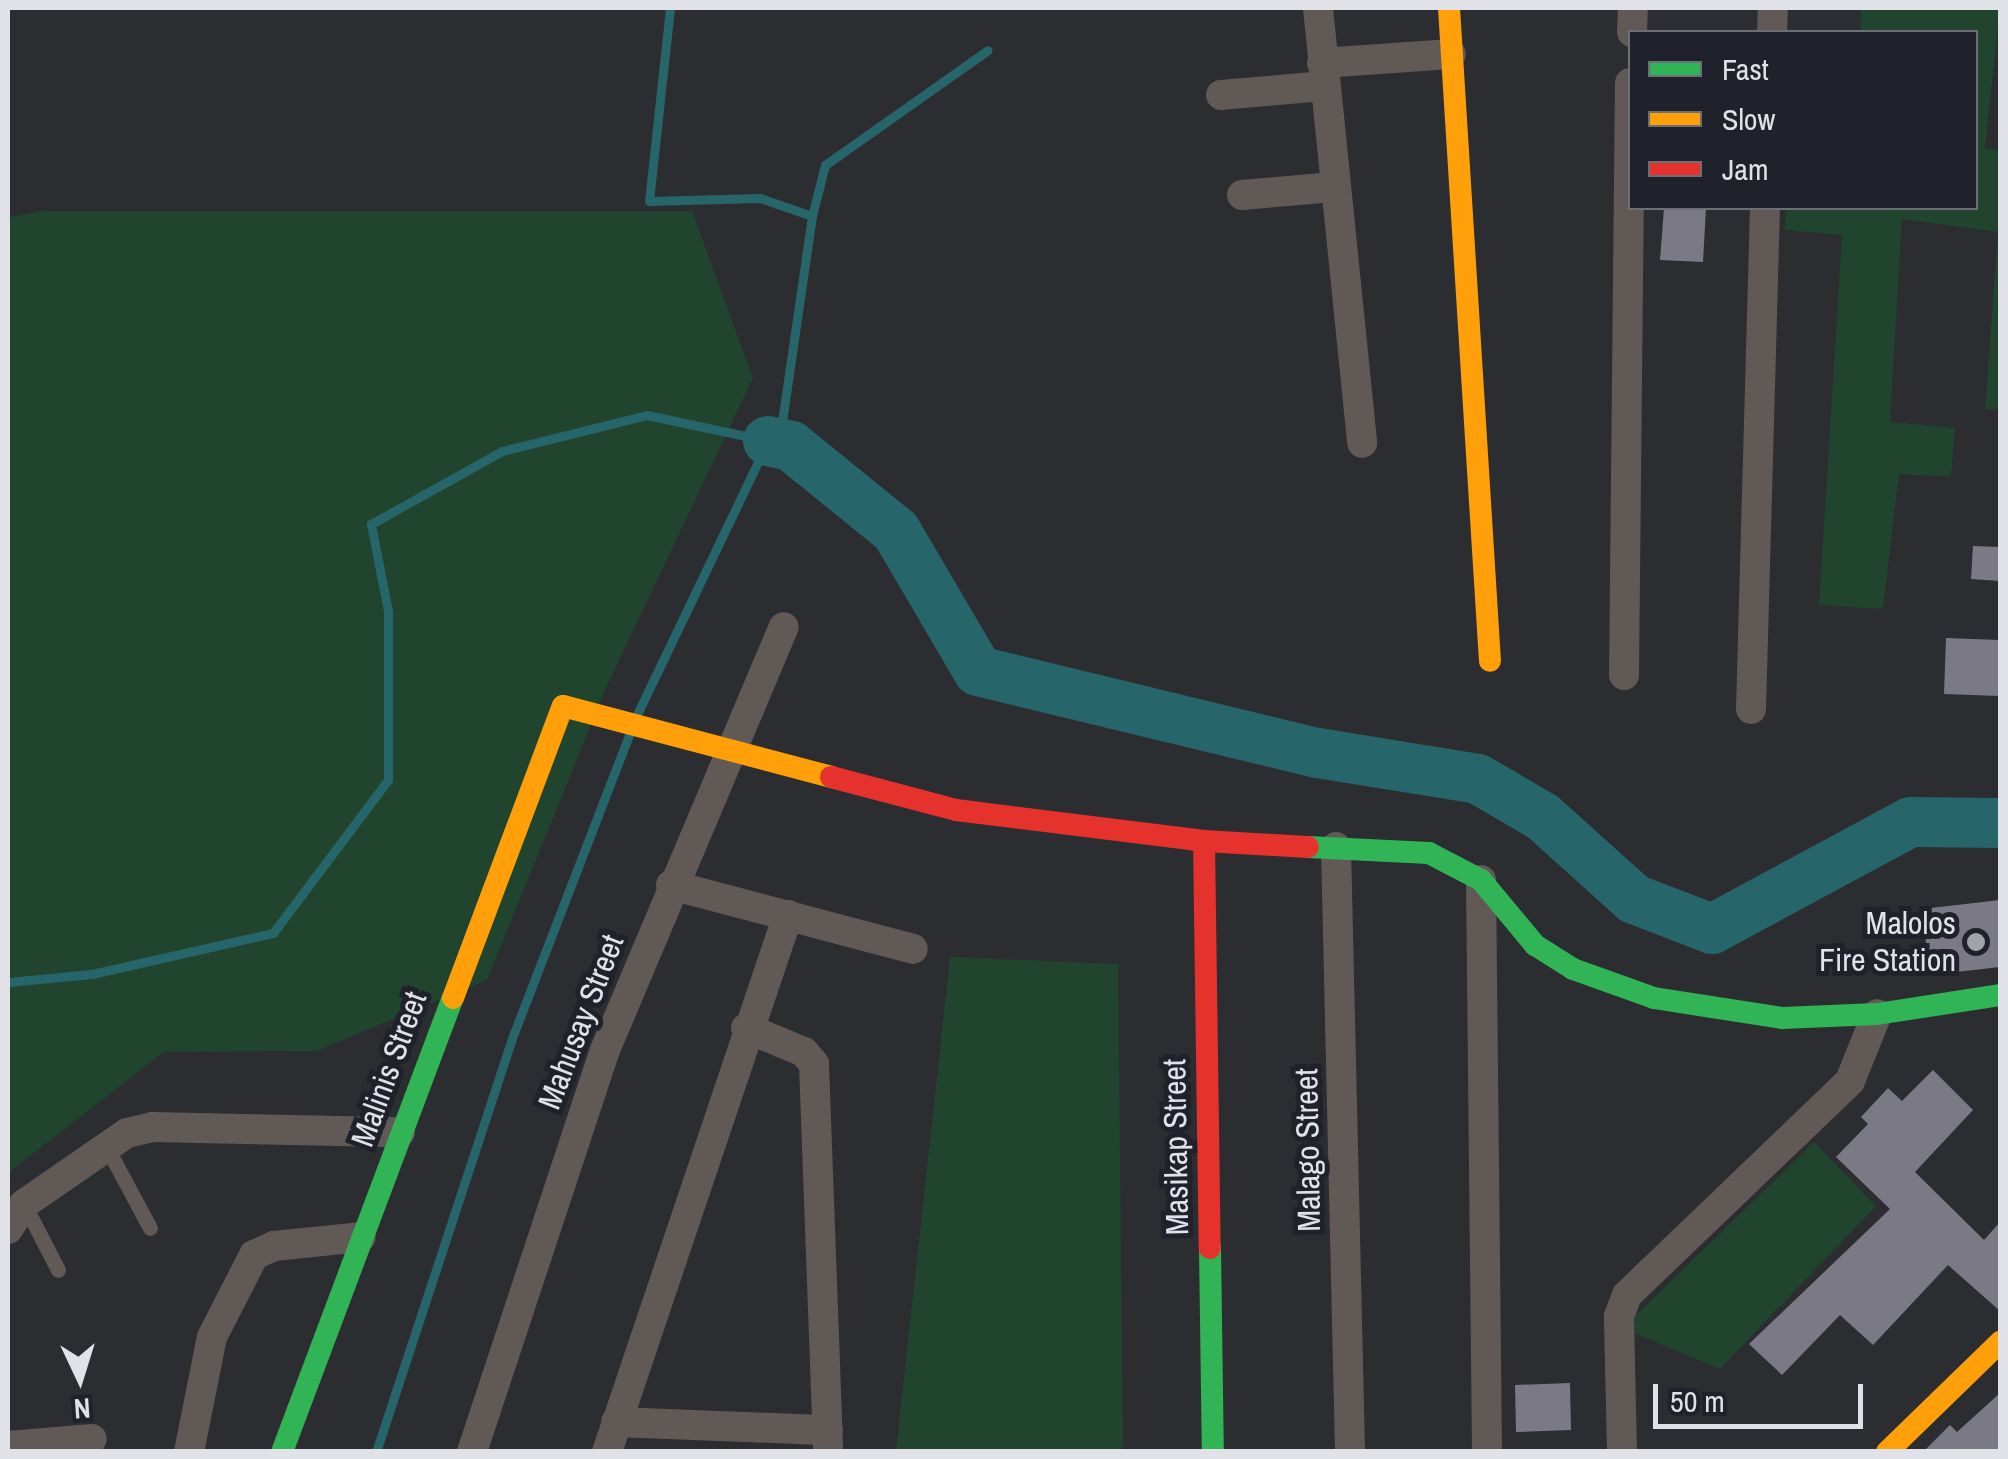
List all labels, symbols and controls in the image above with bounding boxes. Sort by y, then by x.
legend [1628,30,1978,210]
text: Fast [1722,49,1769,89]
text: Slow [1722,99,1775,139]
text: Jam [1722,149,1768,189]
place label: Malolos Fire Station [1819,905,1956,980]
street label: Mahusay Street [530,929,632,1115]
marker: Malolos Fire Station [1965,931,1987,953]
street label: Malinis Street [343,986,435,1152]
street label: Masikap Street [1155,1058,1197,1236]
street label: Malago Street [1287,1068,1329,1232]
north arrow [30,1329,130,1429]
scale bar [1658,1364,1868,1426]
text: 50 m [1670,1381,1725,1421]
text: N [73,1389,92,1428]

